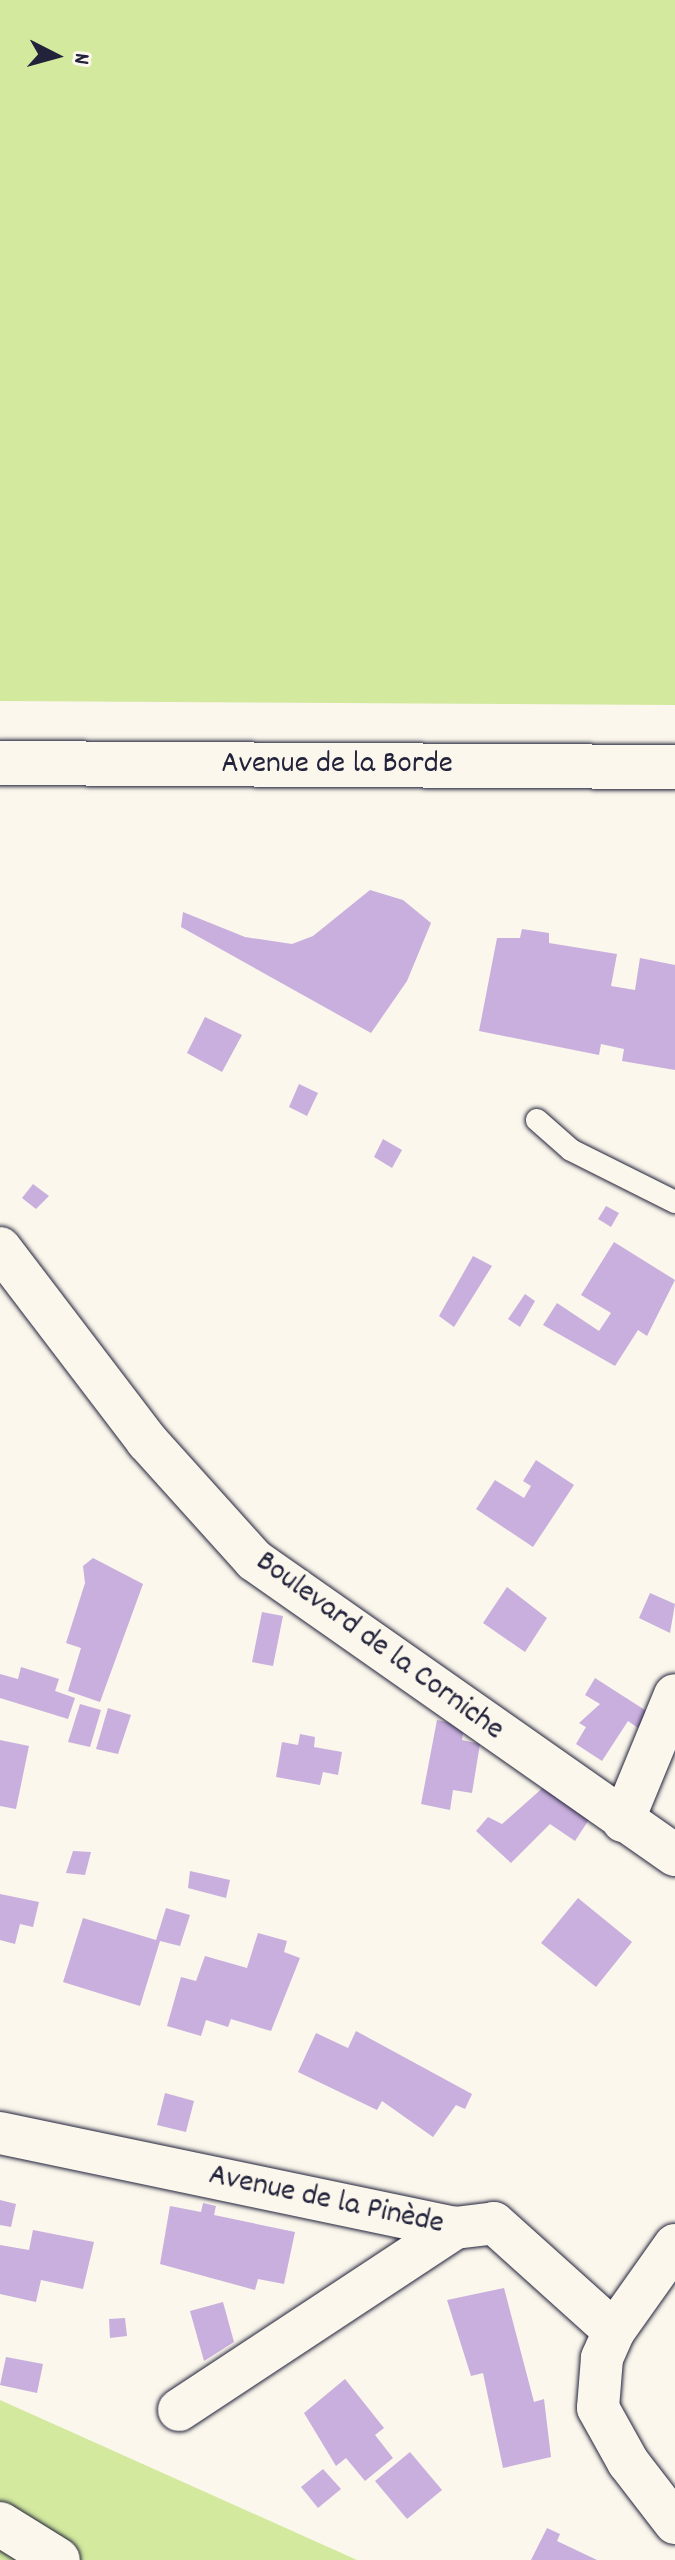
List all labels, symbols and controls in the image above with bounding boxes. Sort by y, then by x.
north arrow [16,16,96,96]
text: N [64,52,96,66]
street label: Avenue de la Borde [221,746,453,784]
street label: Boulevard de la Corniche [247,1544,511,1750]
street label: Avenue de la Pinède [205,2157,447,2245]

